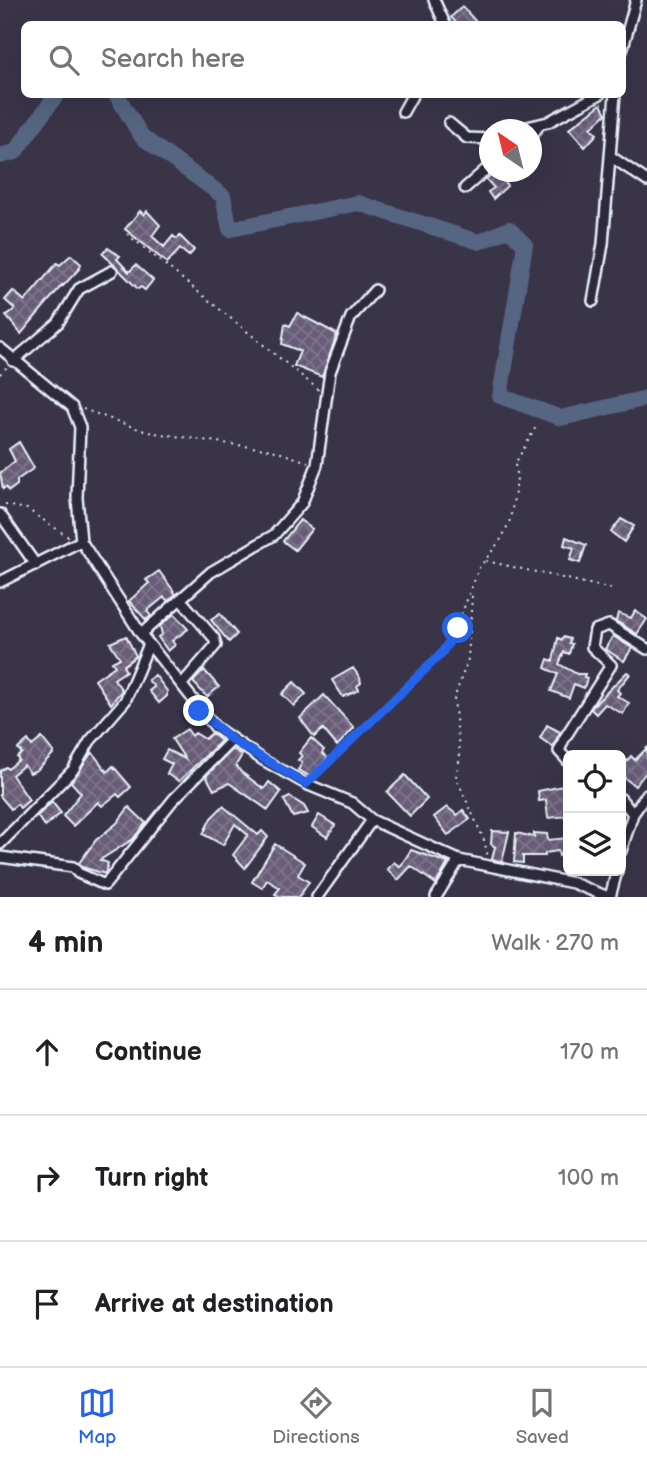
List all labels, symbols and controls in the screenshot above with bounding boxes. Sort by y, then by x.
search box [21,21,626,98]
icon: search [45,41,83,79]
text: Search here [101,44,245,75]
north arrow [479,119,542,182]
route start [442,612,473,643]
route end [183,695,214,726]
map controls [563,750,626,876]
button: locate [563,750,626,813]
button: layers [563,813,626,876]
text: 4 min [28,925,103,961]
text: Walk · 270 m [491,929,619,957]
icon: ahead [28,1033,66,1071]
text: Continue [95,1037,202,1068]
text: 170 m [560,1038,619,1066]
icon: right [28,1159,66,1197]
text: Turn right [95,1163,208,1194]
text: 100 m [558,1164,619,1192]
icon: arrive [28,1285,66,1323]
text: Arrive at destination [95,1289,334,1320]
tab: Map [78,1384,116,1449]
tab: Directions [272,1384,360,1449]
tab: Saved [516,1384,569,1449]

